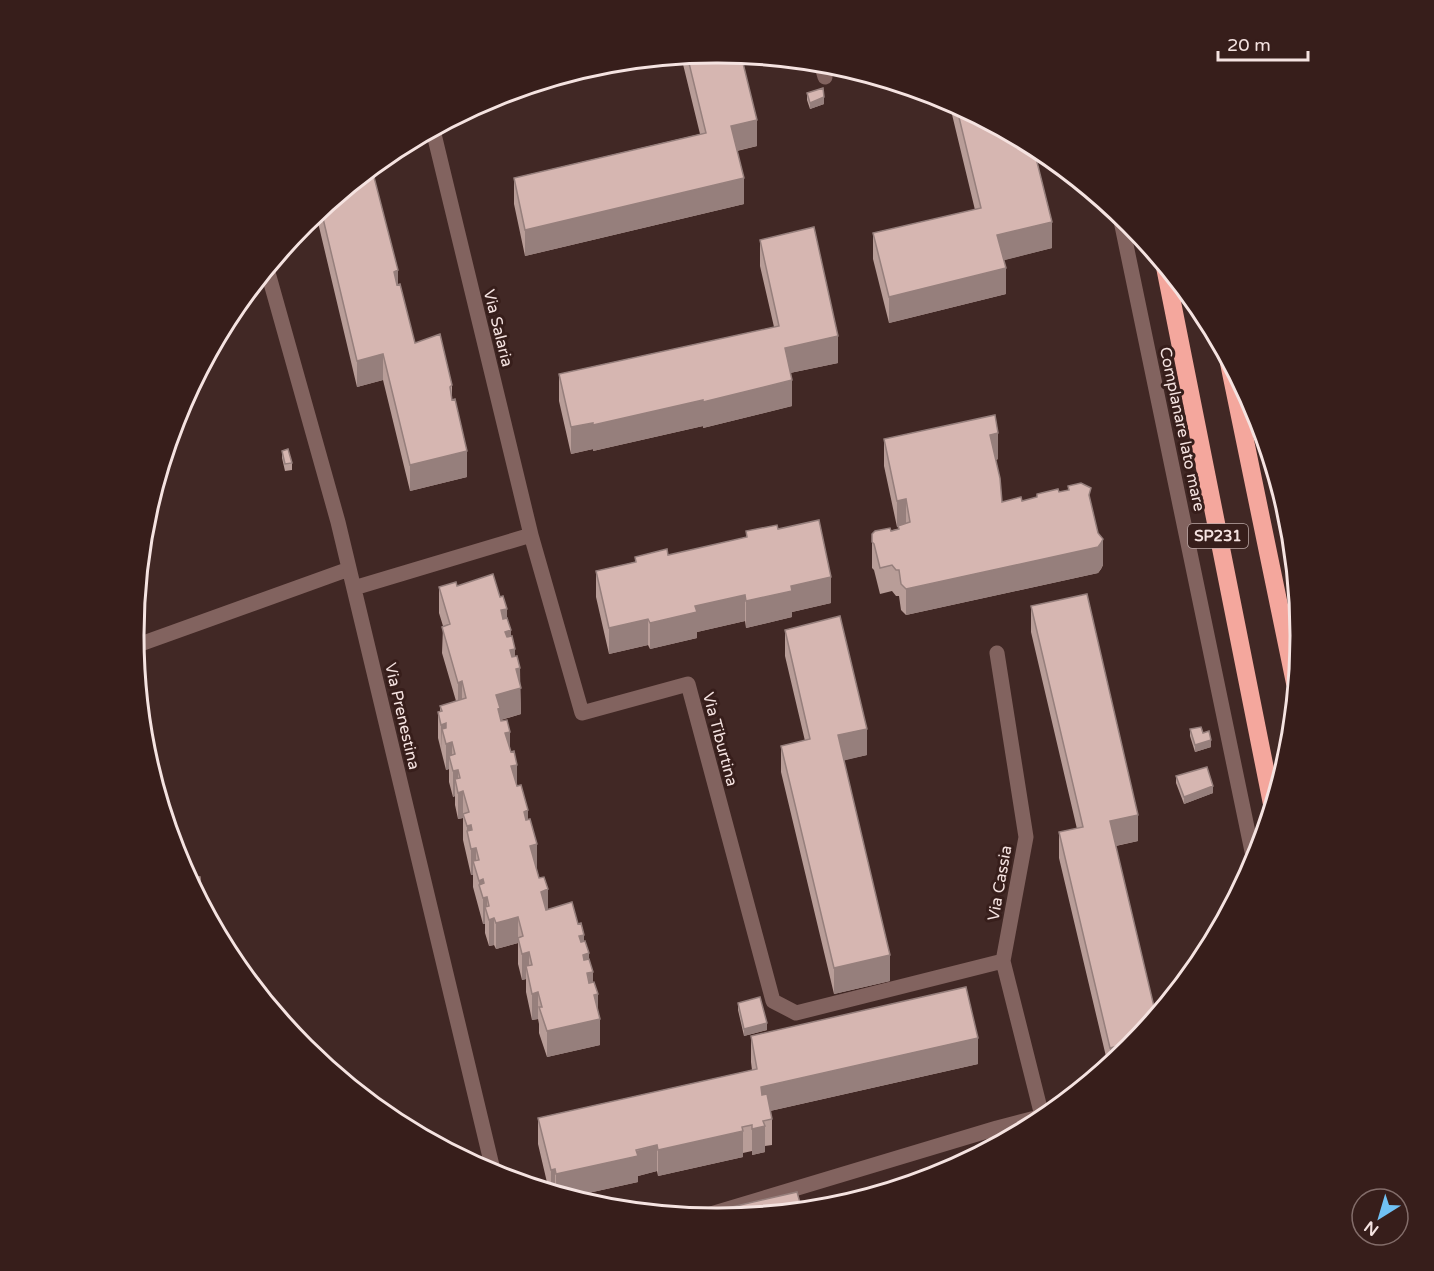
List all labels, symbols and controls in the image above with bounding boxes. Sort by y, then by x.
scale bar [1218,24,1308,62]
text: 20 m [1227,34,1271,56]
street label: Via Salaria [479,287,517,369]
street label: Complanare lato mare [1155,345,1209,513]
road number: SP231 [1188,524,1248,548]
street label: Via Prenestina [380,661,424,772]
street label: Via Tiburtina [698,690,742,788]
street label: Via Cassia [983,844,1016,923]
north arrow [1350,1187,1410,1247]
text: N [1360,1216,1383,1240]

